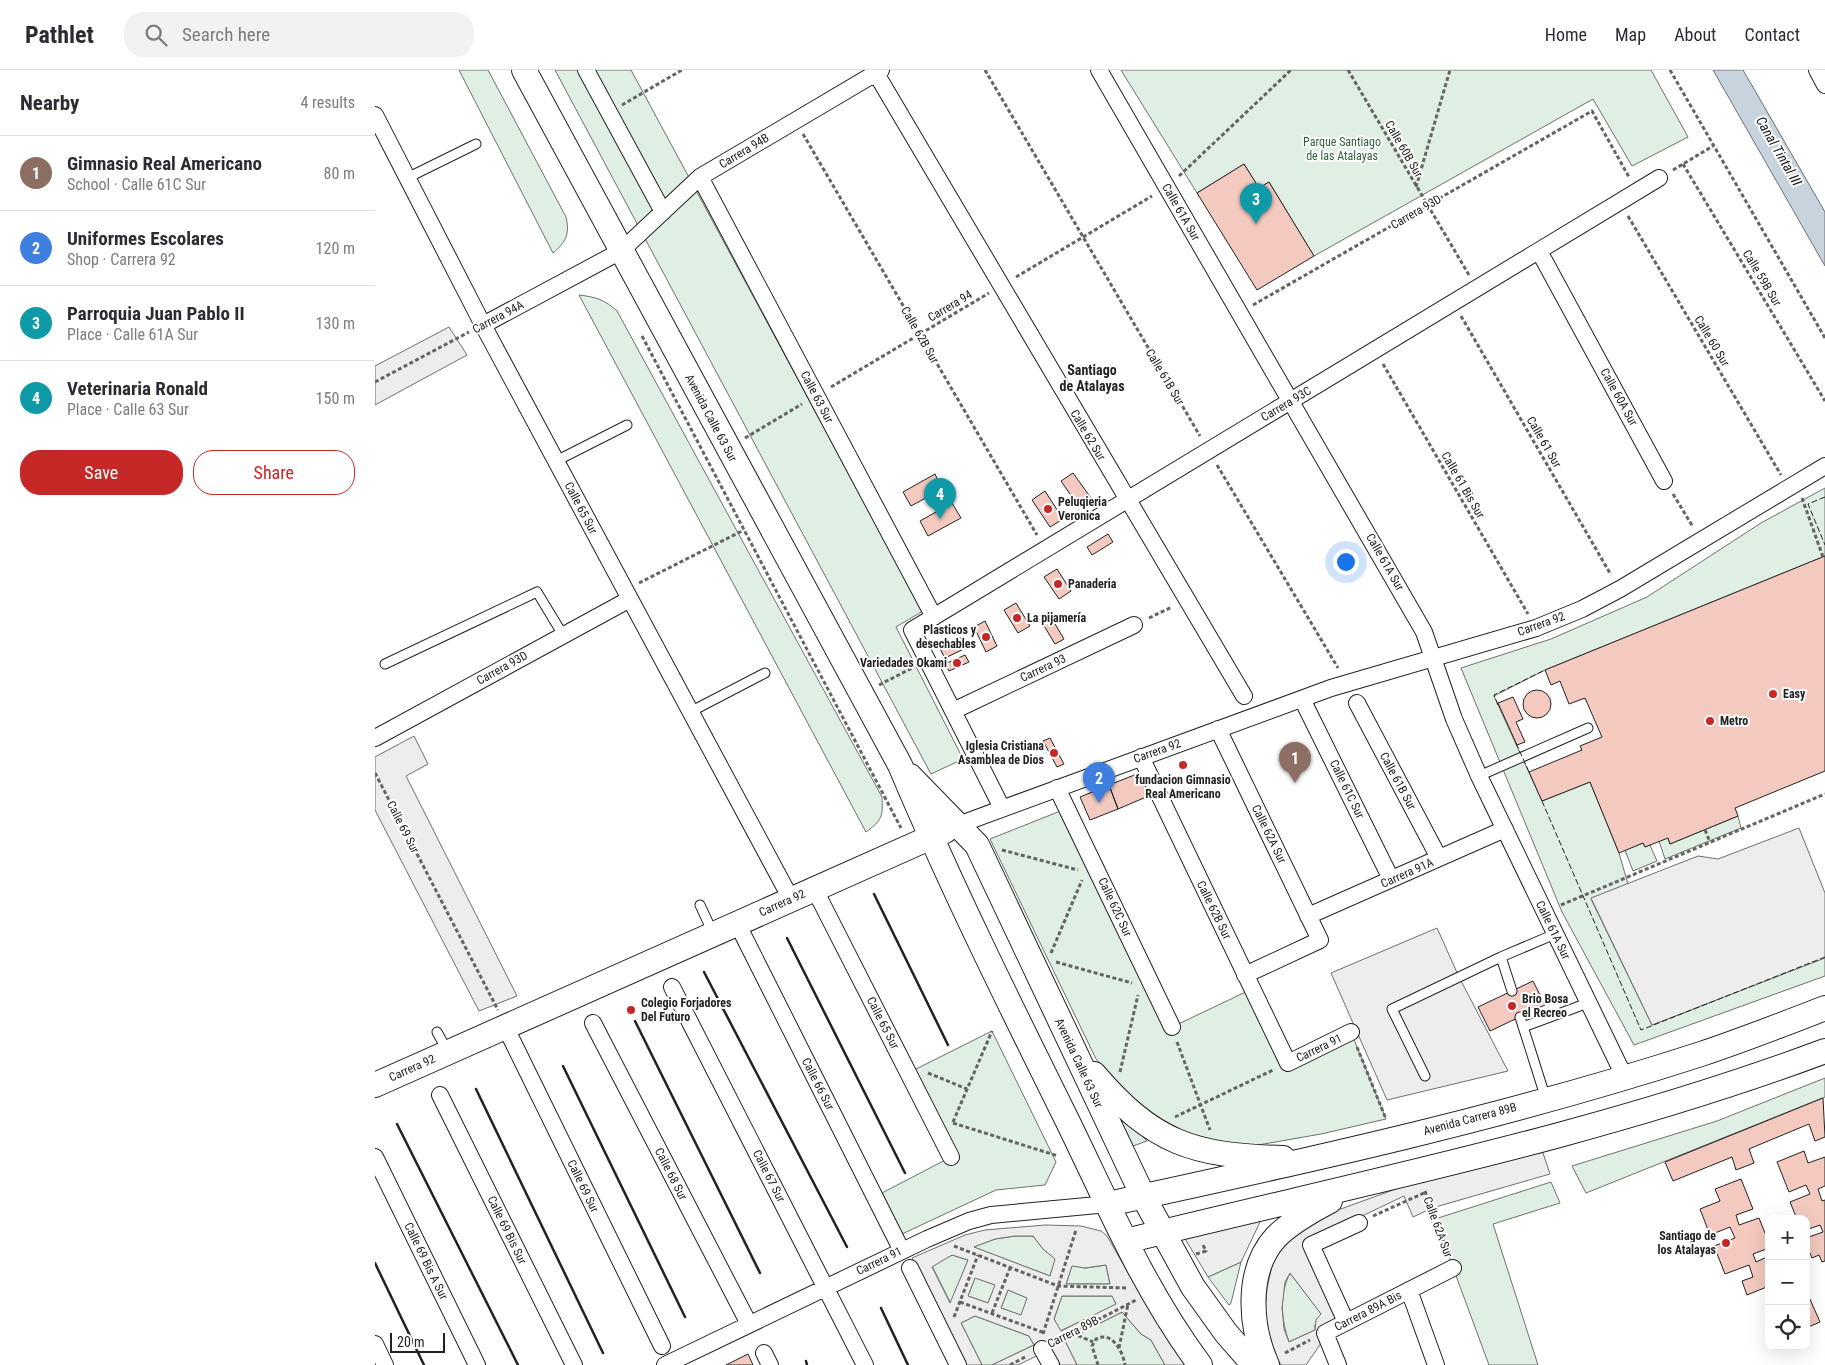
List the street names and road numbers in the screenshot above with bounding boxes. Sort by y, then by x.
street label: Calle 60B Sur [1382,118,1426,180]
street label: Carrera 94B [717,131,771,171]
street label: Calle 61A Sur [1159,181,1203,243]
street label: Carrera 93D [1388,192,1444,232]
street label: Calle 59B Sur [1740,247,1784,309]
street label: Carrera 94 [925,287,975,325]
street label: Carrera 94A [470,298,526,336]
street label: Calle 62B Sur [898,304,942,366]
street label: Calle 60 Sur [1691,313,1733,369]
street label: Calle 61B Sur [1143,346,1187,408]
street label: Calle 60A Sur [1597,366,1641,429]
street label: Calle 63 Sur [798,369,837,426]
street label: Avenida Calle 63 Sur [682,372,740,464]
street label: Carrera 93C [1258,383,1314,424]
street label: Calle 62 Sur [1067,407,1109,463]
street label: Calle 61 Sur [1524,414,1564,470]
street label: Calle 61 Bis Sur [1438,449,1488,521]
street label: Calle 65 Sur [562,480,601,537]
street label: Calle 61A Sur [1363,531,1407,593]
street label: Carrera 92 [1516,609,1567,639]
street label: Carrera 93D [474,648,530,688]
street label: Carrera 93 [1018,651,1068,685]
street label: Carrera 92 [1132,736,1183,766]
street label: Calle 61B Sur [1377,750,1419,813]
street label: Calle 61C Sur [1327,757,1367,821]
street label: Calle 69 Sur [384,799,422,856]
street label: Calle 62A Sur [1249,802,1289,866]
street label: Carrera 91A [1379,855,1436,891]
street label: Calle 62C Sur [1095,875,1135,939]
street label: Calle 62B Sur [1194,878,1234,942]
street label: Carrera 92 [757,887,807,919]
street label: Calle 61A Sur [1533,898,1573,962]
street label: Calle 65 Sur [864,995,902,1052]
street label: Avenida Calle 63 Sur [1052,1016,1106,1110]
street label: Carrera 91 [1294,1031,1344,1065]
street label: Carrera 92 [387,1052,437,1084]
street label: Calle 66 Sur [799,1056,837,1113]
street label: Avenida Carrera 89B [1422,1100,1518,1138]
street label: Calle 68 Sur [652,1146,690,1203]
street label: Calle 67 Sur [750,1148,788,1205]
street label: Calle 69 Sur [564,1157,602,1215]
street label: Calle 69 Bis Sur [484,1194,530,1267]
street label: Calle 62A Sur [1421,1195,1456,1260]
street label: Calle 69 Bis A Sur [401,1220,451,1302]
street label: Carrera 91 [854,1244,904,1278]
street label: Carrera 89A Bis [1332,1288,1404,1334]
street label: Carrera 89B [1045,1313,1101,1351]

